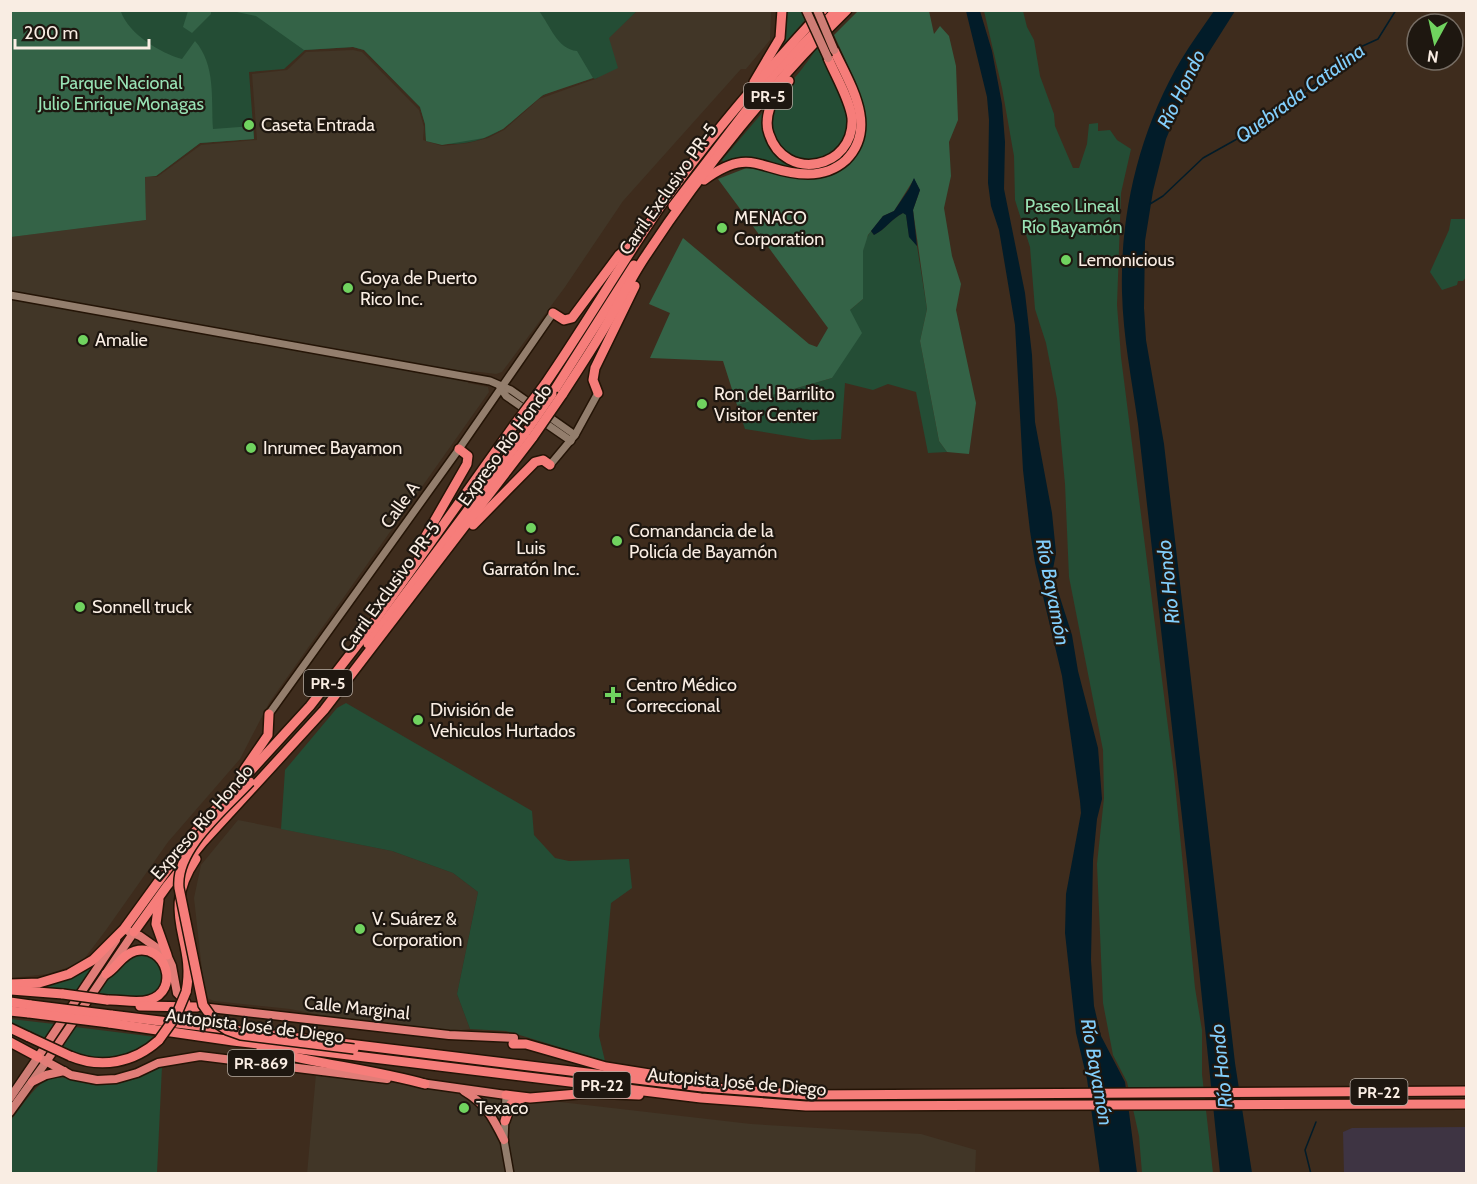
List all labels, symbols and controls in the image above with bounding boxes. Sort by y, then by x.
scale bar [15,12,148,50]
north arrow [1405,12,1465,72]
text: 200 m [24,22,78,44]
water label: Quebrada Catalina [1231,38,1369,148]
water label: Río Hondo [1152,46,1210,132]
text: N [1426,46,1440,67]
park label: Parque Nacional Julio Enrique Monagas [37,72,204,115]
road number: PR-5 [744,83,792,109]
place label: Caseta Entrada [261,114,375,136]
marker: Caseta Entrada [242,118,256,132]
street label: Carril Exclusivo PR-5 [614,119,722,259]
park label: Paseo Lineal Río Bayamón [1022,195,1122,238]
place label: MENACO Corporation [734,207,824,250]
marker: MENACO Corporation [715,221,729,235]
place label: Lemonicious [1078,249,1174,271]
marker: Lemonicious [1059,253,1073,267]
place label: Goya de Puerto Rico Inc. [360,267,477,310]
marker: Goya de Puerto Rico Inc. [341,281,355,295]
place label: Amalie [95,329,148,351]
marker: Amalie [76,333,90,347]
street label: Expreso Río Hondo [453,380,557,510]
place label: Ron del Barrilito Visitor Center [714,383,835,426]
marker: Ron del Barrilito Visitor Center [695,397,709,411]
place label: Inrumec Bayamon [263,437,402,459]
marker: Inrumec Bayamon [244,441,258,455]
street label: Calle A [376,477,424,533]
street label: Carril Exclusivo PR-5 [335,518,445,656]
place label: Comandancia de la Policía de Bayamón [629,520,777,563]
marker: Luis Garratón Inc. [524,521,538,535]
marker: Comandancia de la Policía de Bayamón [610,534,624,548]
place label: Luis Garratón Inc. [483,537,579,580]
water label: Río Bayamón [1031,537,1075,647]
water label: Río Hondo [1152,539,1184,625]
place label: Sonnell truck [92,596,193,618]
marker: Sonnell truck [73,600,87,614]
road number: PR-5 [304,670,352,696]
place label: Centro Médico Correccional [626,674,737,717]
marker: Centro Médico Correccional [604,686,622,704]
place label: División de Vehiculos Hurtados [430,699,576,742]
marker: División de Vehiculos Hurtados [411,713,425,727]
street label: Expreso Río Hondo [146,760,258,884]
place label: V. Suárez & Corporation [372,908,462,951]
marker: V. Suárez & Corporation [353,922,367,936]
street label: Calle Marginal [303,992,412,1025]
street label: Autopista José de Diego [165,1004,345,1048]
water label: Río Bayamón [1076,1017,1118,1127]
water label: Río Hondo [1205,1023,1237,1109]
road number: PR-869 [228,1050,294,1076]
street label: Autopista José de Diego [647,1063,827,1101]
road number: PR-22 [574,1072,630,1098]
road number: PR-22 [1350,1079,1408,1105]
place label: Texaco [476,1097,528,1119]
marker: Texaco [457,1101,471,1115]

